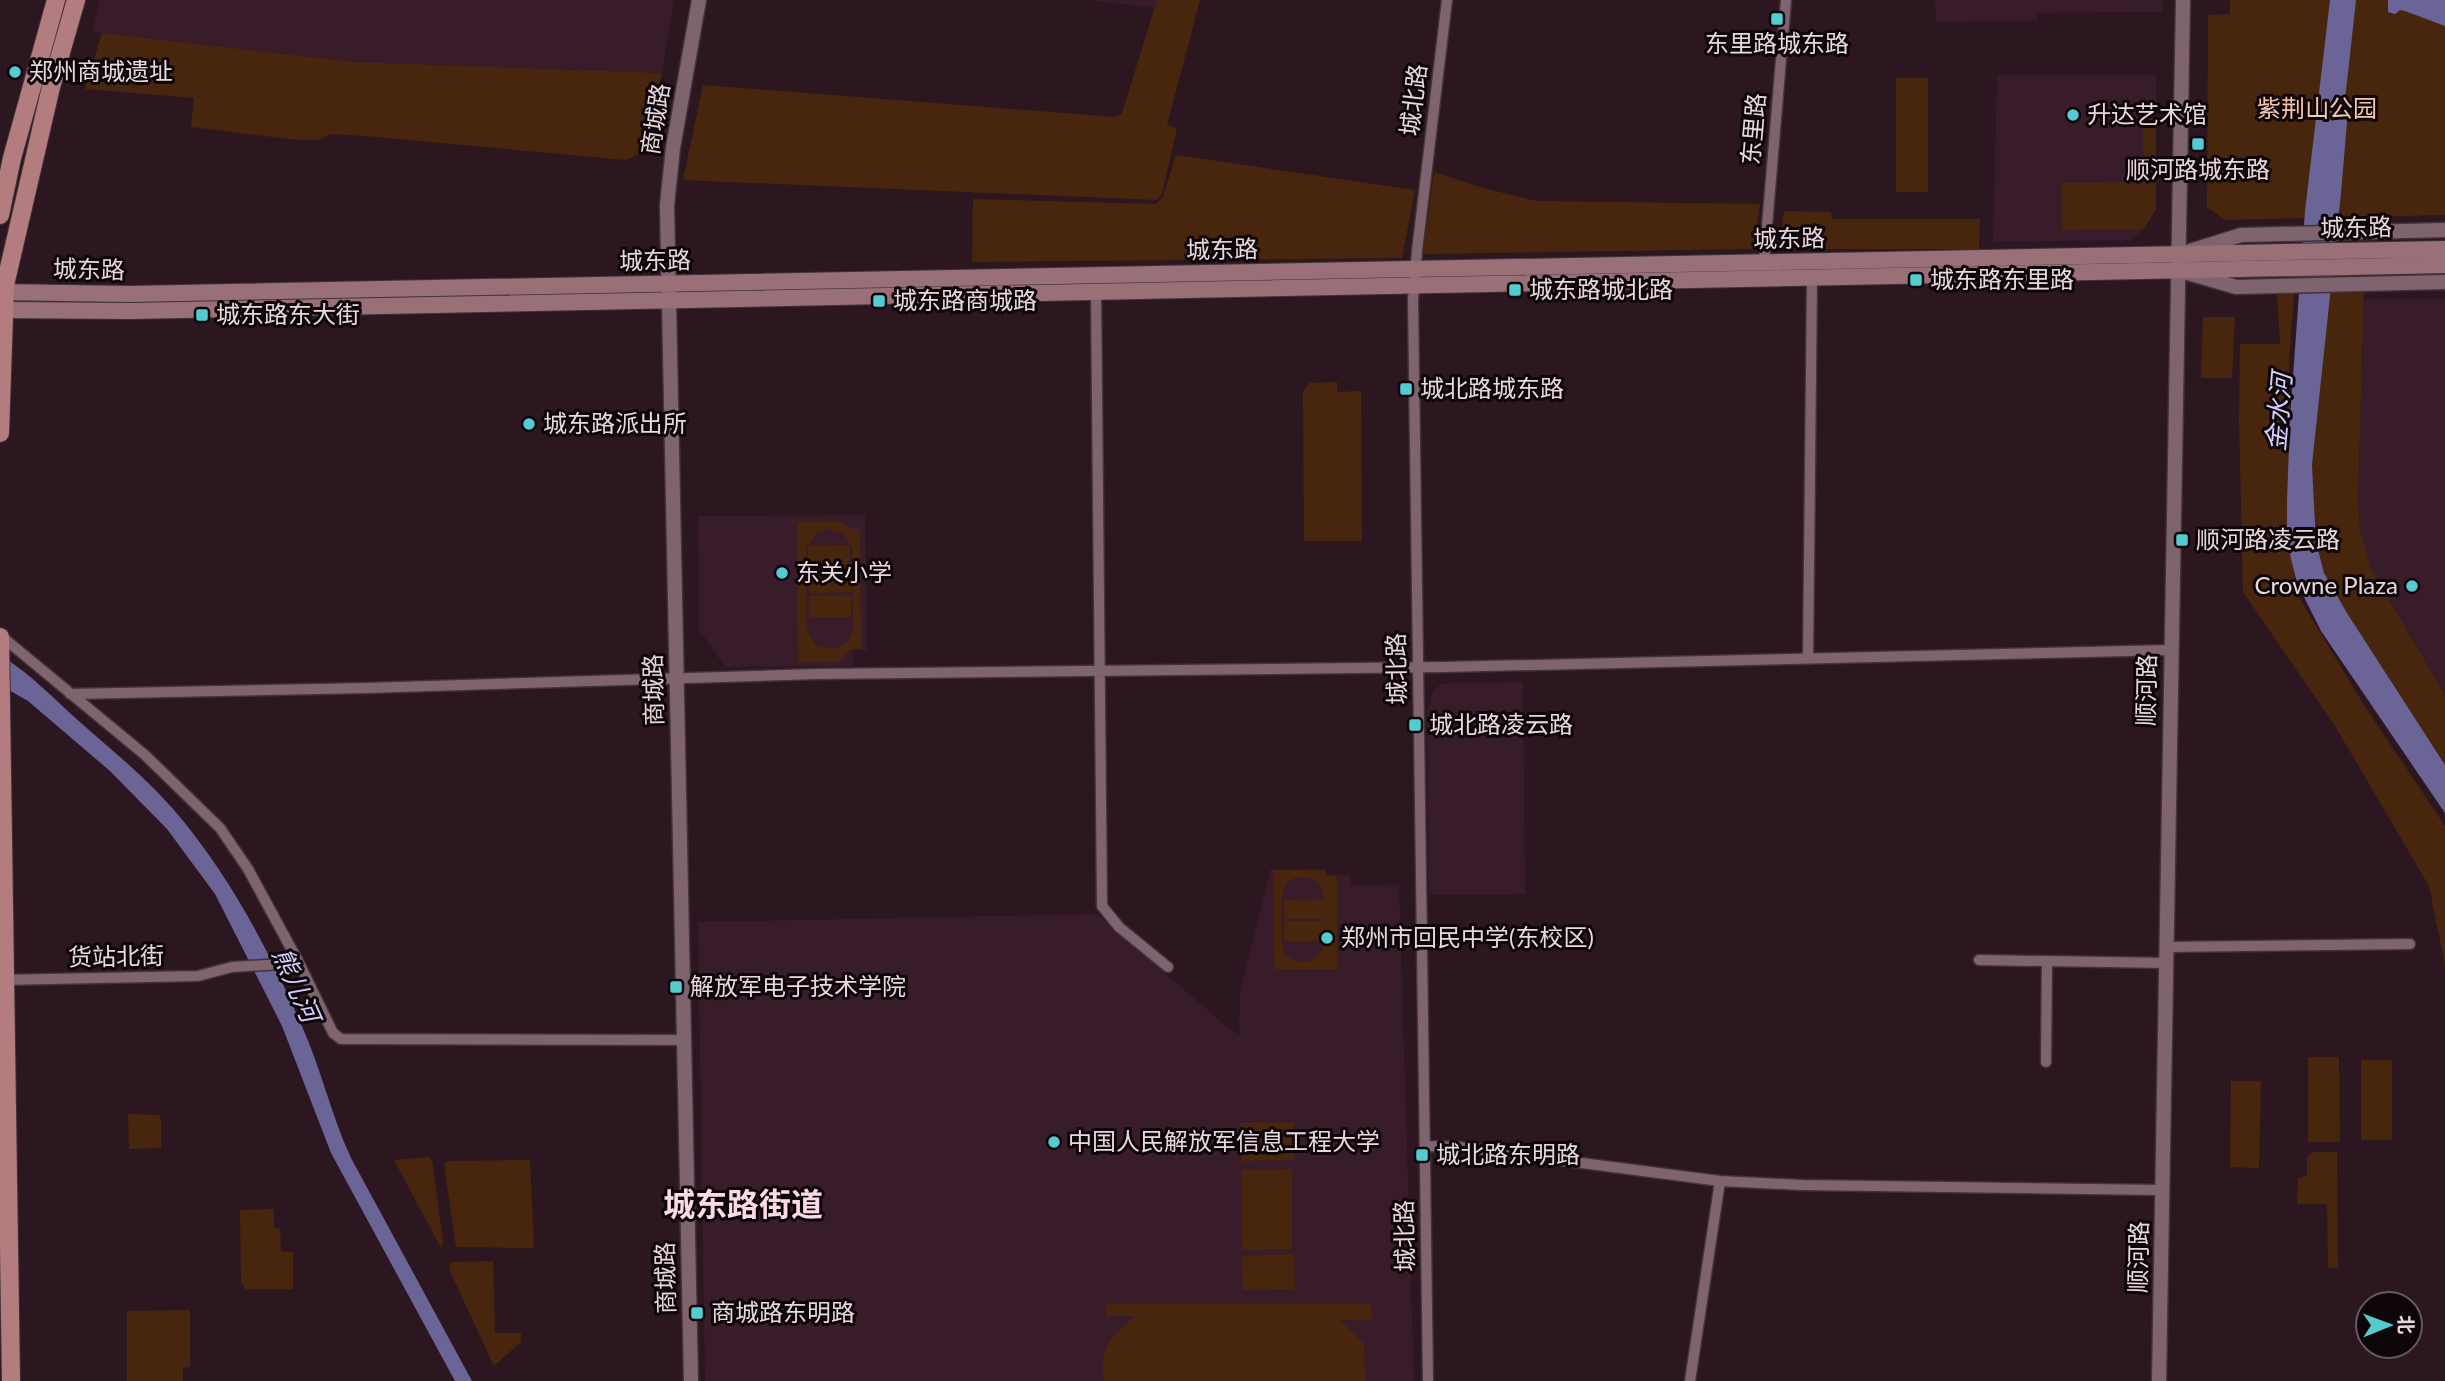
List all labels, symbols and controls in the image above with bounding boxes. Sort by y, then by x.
marker: 东里路城东路 [1769,11,1785,27]
place label: 东里路城东路 [1705,28,1849,57]
place label: 郑州商城遗址 [29,56,173,85]
street label: 城北路 [1394,62,1431,137]
marker: 郑州商城遗址 [7,64,23,80]
street label: 商城路 [635,81,674,157]
street label: 东里路 [1735,92,1770,166]
park label: 紫荆山公园 [2257,93,2377,122]
place label: 升达艺术馆 [2087,99,2207,128]
marker: 升达艺术馆 [2065,107,2081,123]
marker: 顺河路城东路 [2190,136,2206,152]
place label: 顺河路城东路 [2126,154,2270,183]
street label: 城东路 [2320,211,2392,242]
street label: 城东路 [1753,222,1825,253]
street label: 城东路 [1186,233,1258,264]
street label: 城东路 [619,244,691,275]
street label: 城东路 [53,253,125,284]
place label: 城东路东里路 [1930,264,2074,293]
marker: 城东路东里路 [1908,272,1924,288]
place label: 城东路城北路 [1529,274,1673,303]
marker: 城东路城北路 [1507,282,1523,298]
place label: 城东路商城路 [893,285,1037,314]
marker: 城东路商城路 [871,293,887,309]
place label: 城东路东大街 [216,299,360,328]
marker: 城东路东大街 [194,307,210,323]
water label: 金水河 [2259,367,2298,452]
place label: 城北路城东路 [1420,373,1564,402]
marker: 城北路城东路 [1398,381,1414,397]
place label: 城东路派出所 [543,408,687,437]
marker: 城东路派出所 [521,416,537,432]
place label: 顺河路凌云路 [2196,524,2340,553]
marker: 顺河路凌云路 [2174,532,2190,548]
place label: 东关小学 [796,557,892,586]
marker: 东关小学 [774,565,790,581]
place label: Crowne Plaza [2255,570,2398,599]
marker: Crowne Plaza [2404,578,2420,594]
street label: 城北路 [1380,633,1411,705]
street label: 商城路 [637,654,668,726]
street label: 顺河路 [2130,654,2161,726]
place label: 城北路凌云路 [1429,709,1573,738]
marker: 城北路凌云路 [1407,717,1423,733]
place label: 郑州市回民中学(东校区) [1341,922,1594,951]
marker: 郑州市回民中学(东校区) [1319,930,1335,946]
street label: 货站北街 [68,940,164,971]
water label: 熊儿河 [266,942,329,1031]
place label: 解放军电子技术学院 [690,971,906,1000]
marker: 解放军电子技术学院 [668,979,684,995]
place label: 中国人民解放军信息工程大学 [1068,1126,1380,1155]
marker: 中国人民解放军信息工程大学 [1046,1134,1062,1150]
place label: 城北路东明路 [1436,1139,1580,1168]
marker: 城北路东明路 [1414,1147,1430,1163]
district label: 城东路街道 [663,1184,823,1223]
street label: 城北路 [1388,1200,1419,1272]
street label: 顺河路 [2122,1221,2153,1293]
street label: 商城路 [649,1242,680,1314]
north arrow [2354,1290,2424,1360]
place label: 商城路东明路 [711,1297,855,1326]
marker: 商城路东明路 [689,1305,705,1321]
text: 北 [2395,1315,2418,1334]

